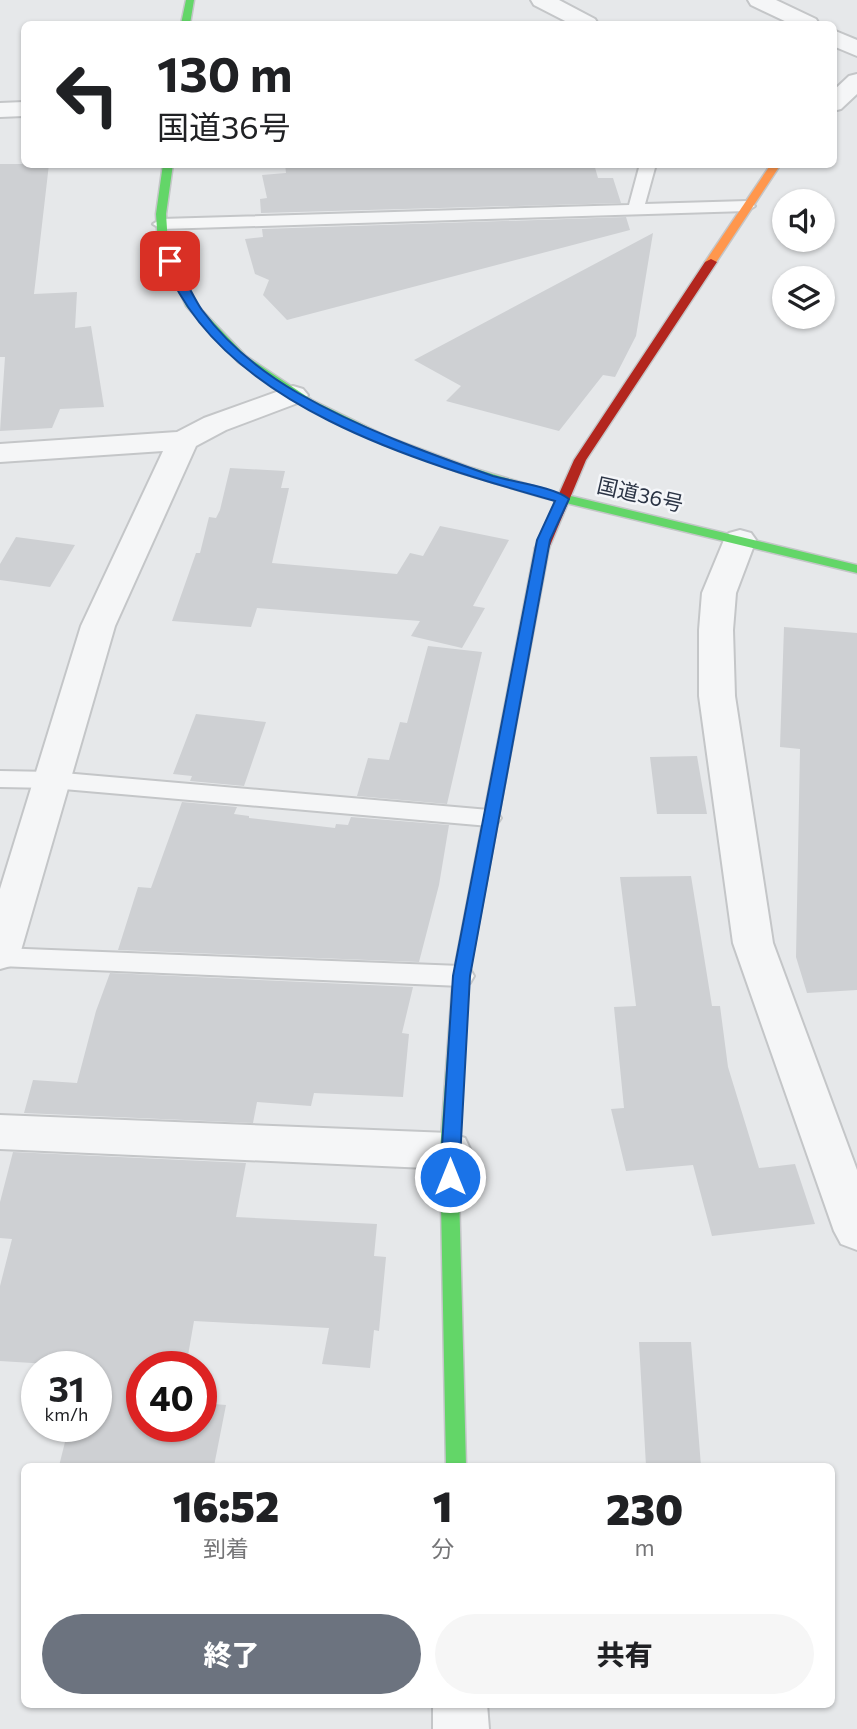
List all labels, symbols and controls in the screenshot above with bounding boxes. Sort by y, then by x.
text: 130 m [157,42,292,102]
icon: left [42,49,133,140]
text: 国道36号 [157,106,291,146]
map controls [772,189,835,329]
button: sound [772,189,835,252]
pin [140,231,200,291]
icon: arrive [151,242,189,280]
button: layers [772,266,835,329]
street label: 国道36号 [595,471,686,516]
position arrow [413,1140,487,1214]
speed limit sign: 40 [126,1351,217,1442]
text: 31 [48,1366,85,1409]
text: km/h [45,1403,88,1425]
text: 16:52 [173,1479,279,1531]
text: 1 [433,1479,452,1531]
text: 230 [606,1482,683,1534]
text: m [635,1533,655,1561]
text: 到着 [203,1534,249,1562]
text: 分 [431,1534,454,1562]
button: 終了 [42,1614,421,1694]
button: 共有 [435,1614,814,1694]

